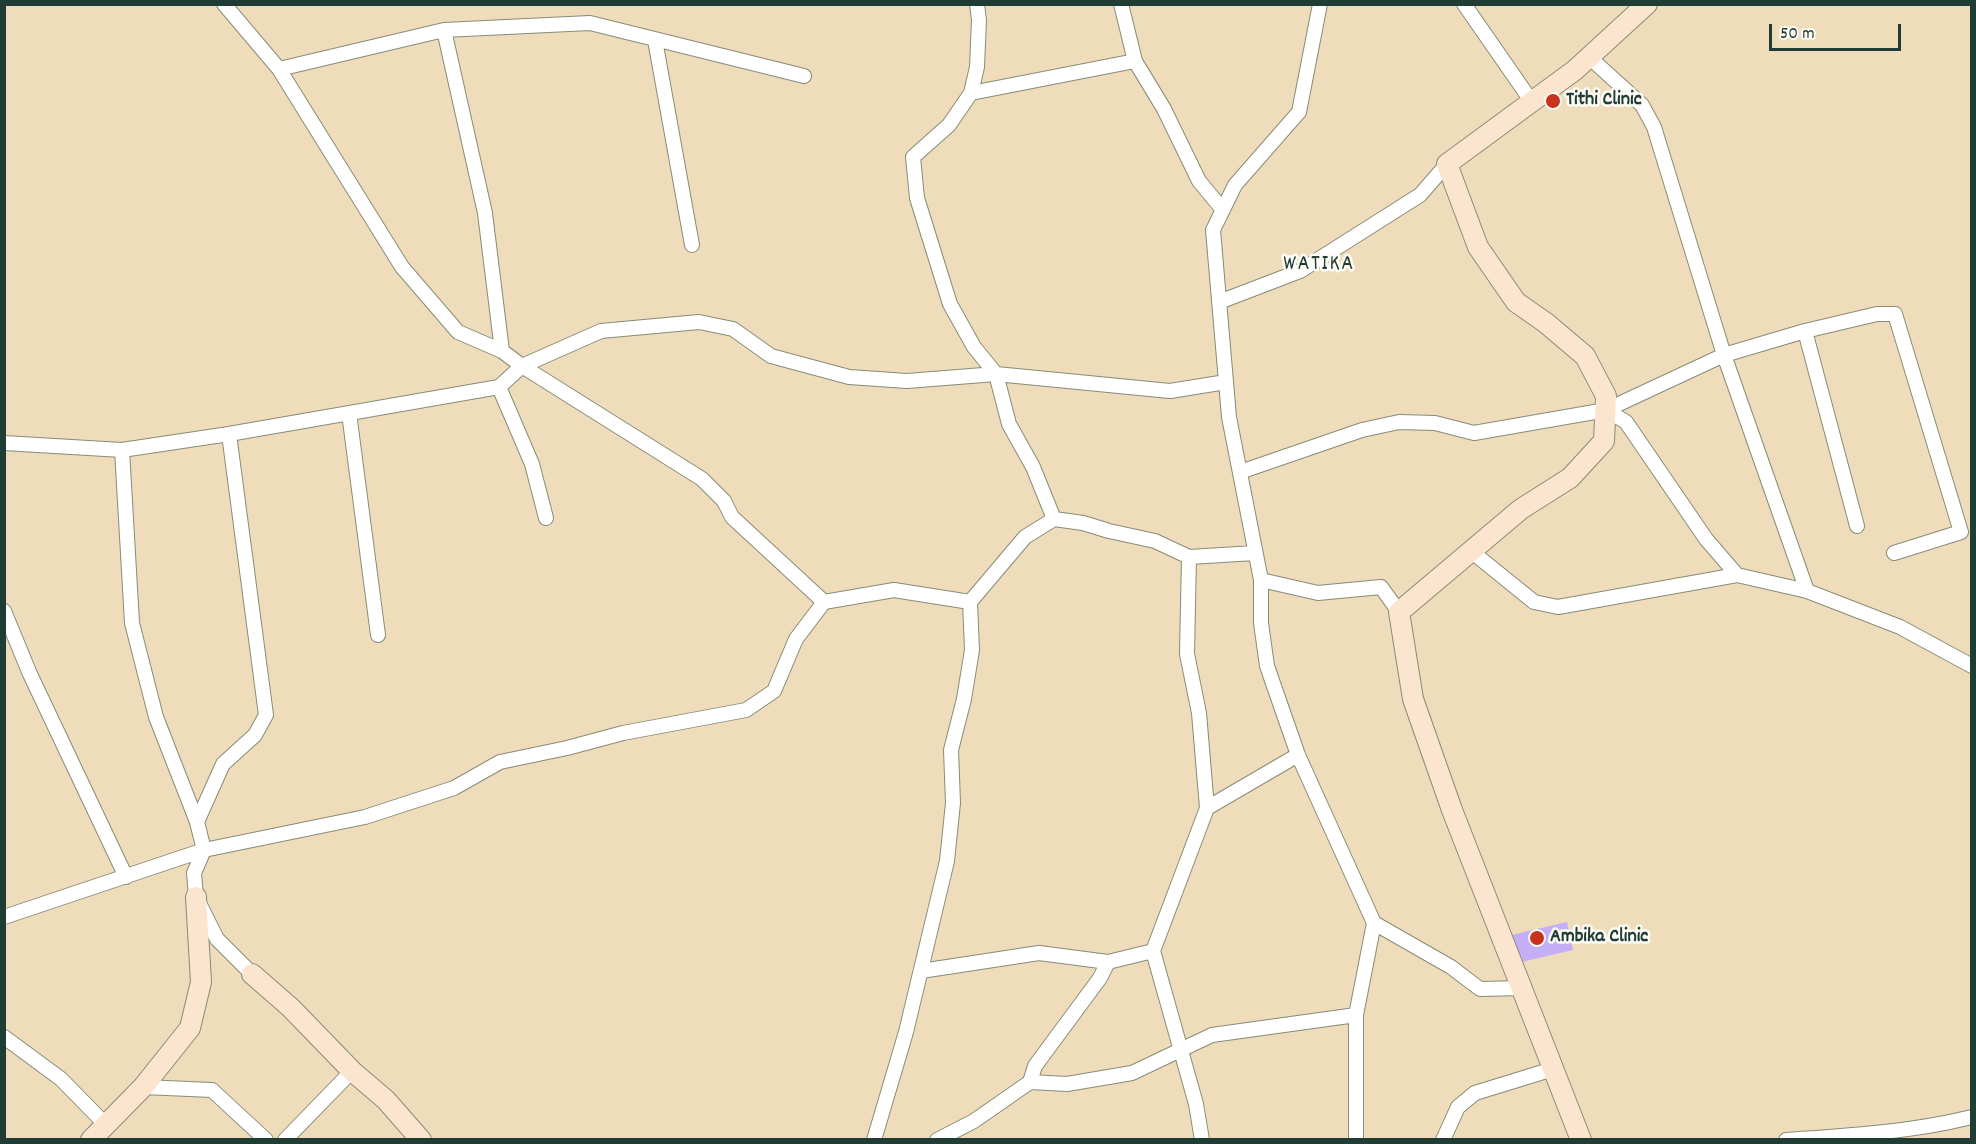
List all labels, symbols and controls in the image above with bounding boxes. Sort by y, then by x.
scale bar [1772,12,1904,50]
text: 50 m [1780,22,1815,47]
place label: Tithi Clinic [1566,89,1642,113]
marker: Tithi Clinic [1544,92,1562,110]
district label: WATIKA [1283,253,1355,279]
place label: Ambika Clinic [1550,926,1648,950]
marker: Ambika Clinic [1528,929,1546,947]

